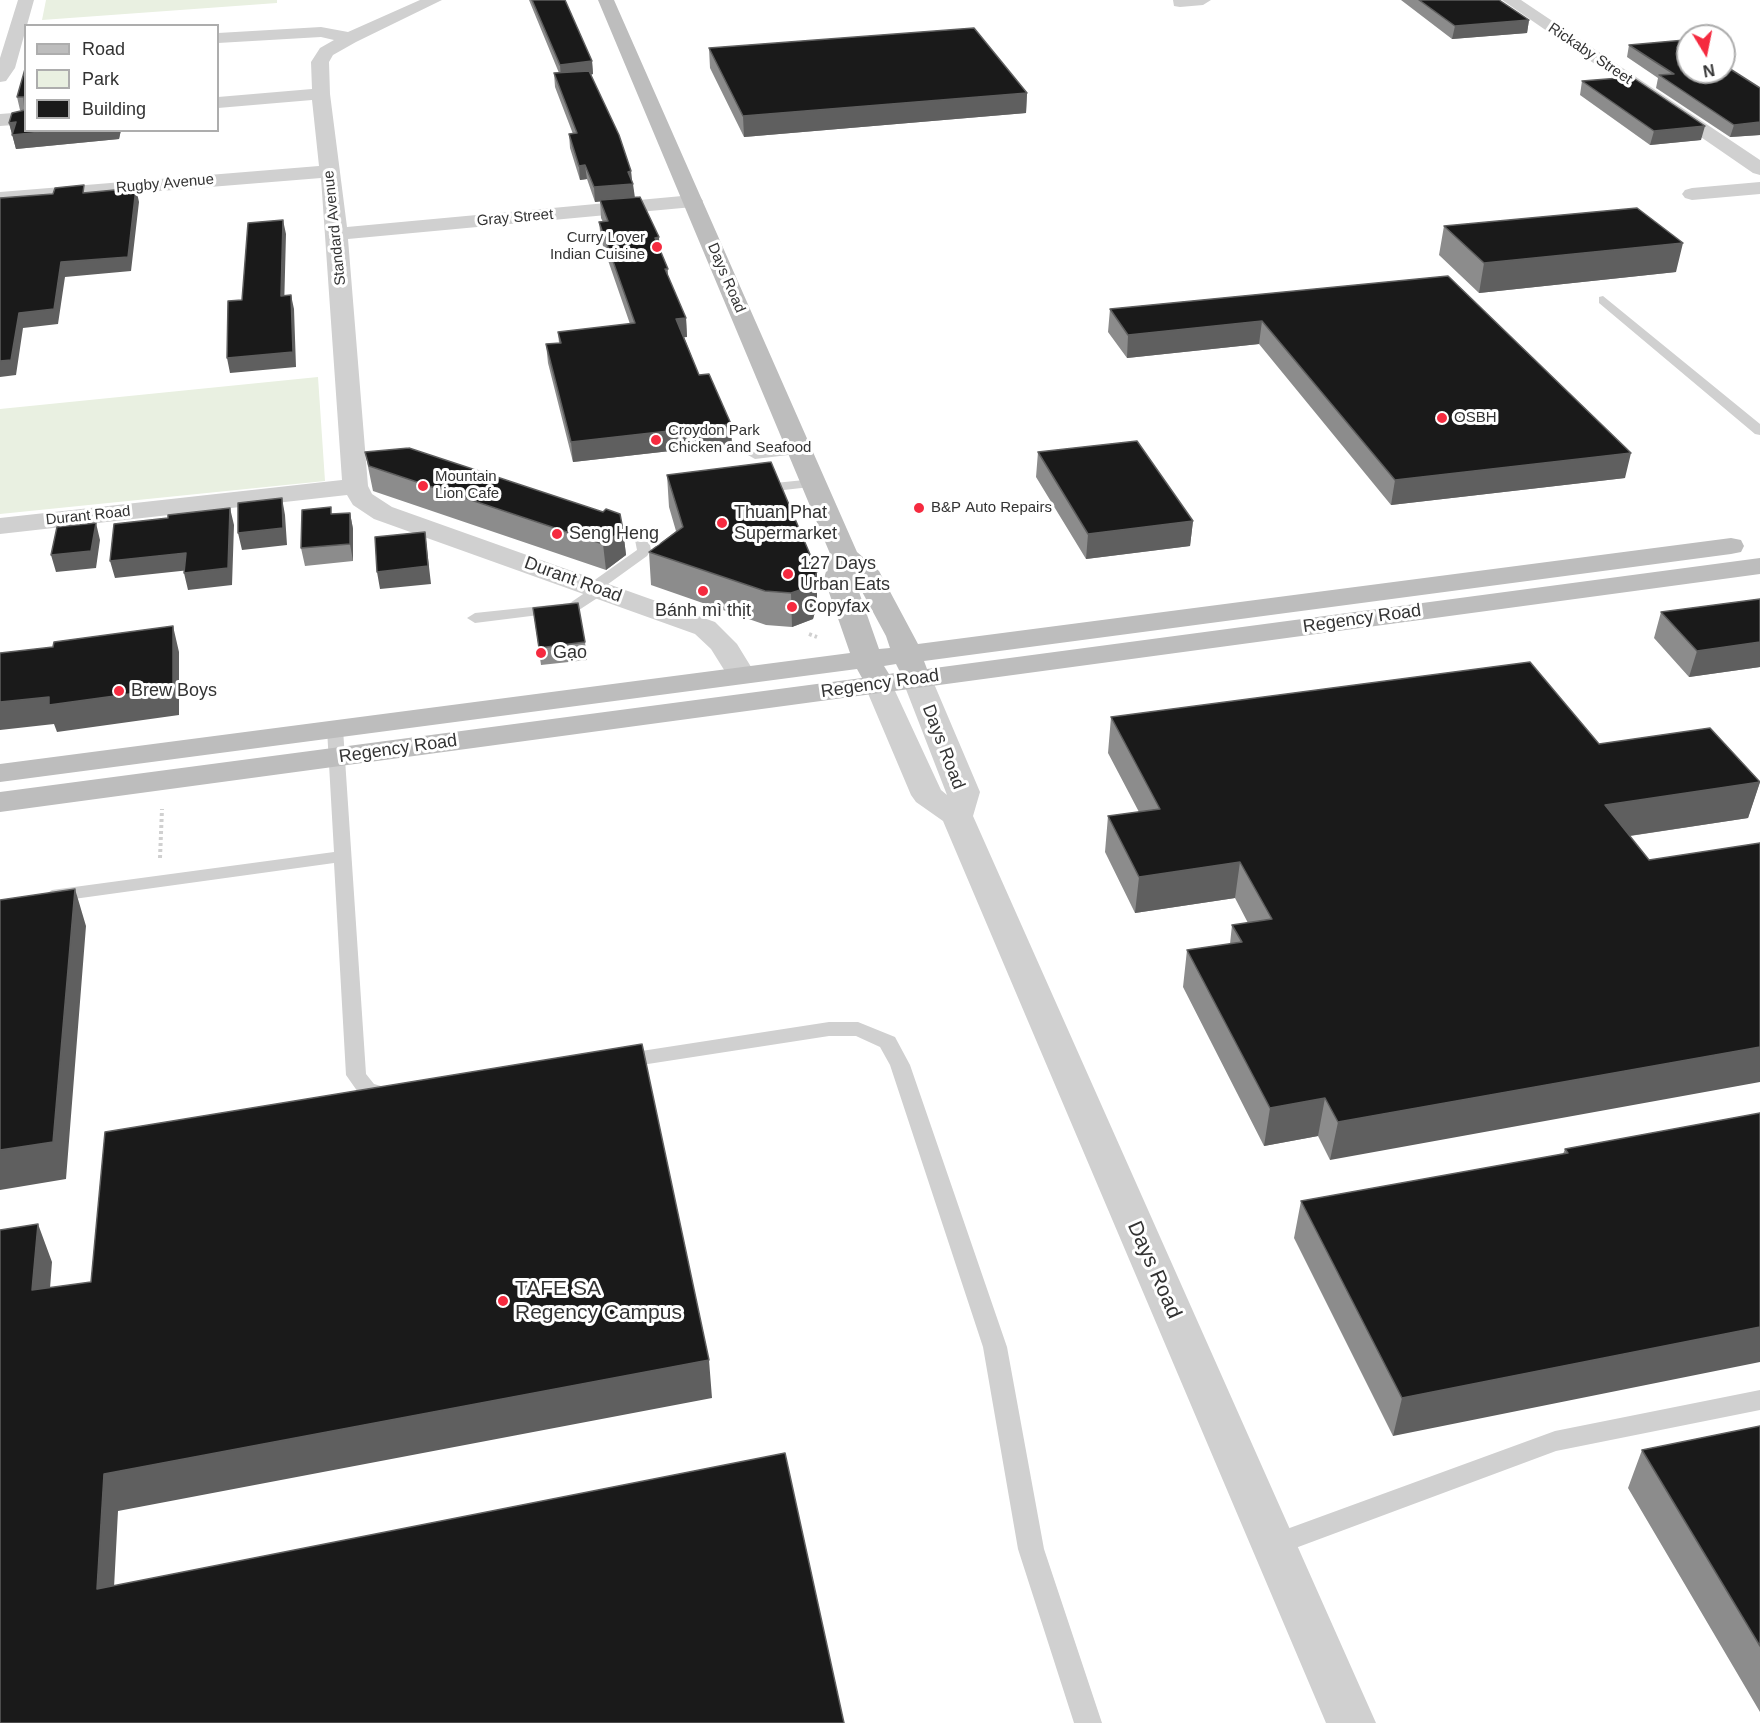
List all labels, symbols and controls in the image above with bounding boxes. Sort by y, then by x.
street label: Rickaby Street [1545,19,1635,89]
legend [24,24,219,132]
north arrow [1676,24,1736,84]
text: Road [82,39,125,59]
text: N [1702,61,1716,80]
text: Park [82,69,119,89]
text: Building [82,99,146,119]
street label: Standard Avenue [320,170,350,286]
street label: Rugby Avenue [115,171,215,197]
street label: Gray Street [476,206,554,230]
place label: Curry Lover Indian Cuisine [550,229,645,264]
marker: Curry Lover Indian Cuisine [650,240,664,254]
street label: Days Road [703,240,749,316]
place label: OSBH [1454,409,1497,427]
marker: OSBH [1435,411,1449,425]
place label: Croydon Park Chicken and Seafood [668,422,811,457]
marker: Croydon Park Chicken and Seafood [649,433,663,447]
place label: Mountain Lion Cafe [435,468,499,503]
marker: Mountain Lion Cafe [416,479,430,493]
place label: B&P Auto Repairs [931,499,1052,517]
marker: B&P Auto Repairs [912,501,926,515]
place label: Thuan Phat Supermarket [734,502,837,544]
street label: Durant Road [45,503,131,529]
marker: Thuan Phat Supermarket [715,516,729,530]
place label: Seng Heng [569,523,659,545]
marker: Seng Heng [550,527,564,541]
street label: Durant Road [521,552,625,608]
place label: 127 Days Urban Eats [800,553,890,596]
marker: 127 Days Urban Eats [781,567,795,581]
marker: Bánh mì thịt [696,584,710,598]
place label: Copyfax [804,596,870,618]
place label: Bánh mì thịt [655,600,751,622]
marker: Copyfax [785,600,799,614]
street label: Regency Road [1302,600,1422,638]
place label: Gạo [553,642,587,664]
marker: Gạo [534,646,548,660]
street label: Regency Road [820,665,940,703]
place label: Brew Boys [131,680,217,702]
marker: Brew Boys [112,684,126,698]
street label: Days Road [917,702,969,792]
street label: Regency Road [338,730,458,768]
street label: Days Road [1121,1217,1187,1323]
place label: TAFE SA Regency Campus [515,1276,682,1326]
marker: TAFE SA Regency Campus [496,1294,510,1308]

